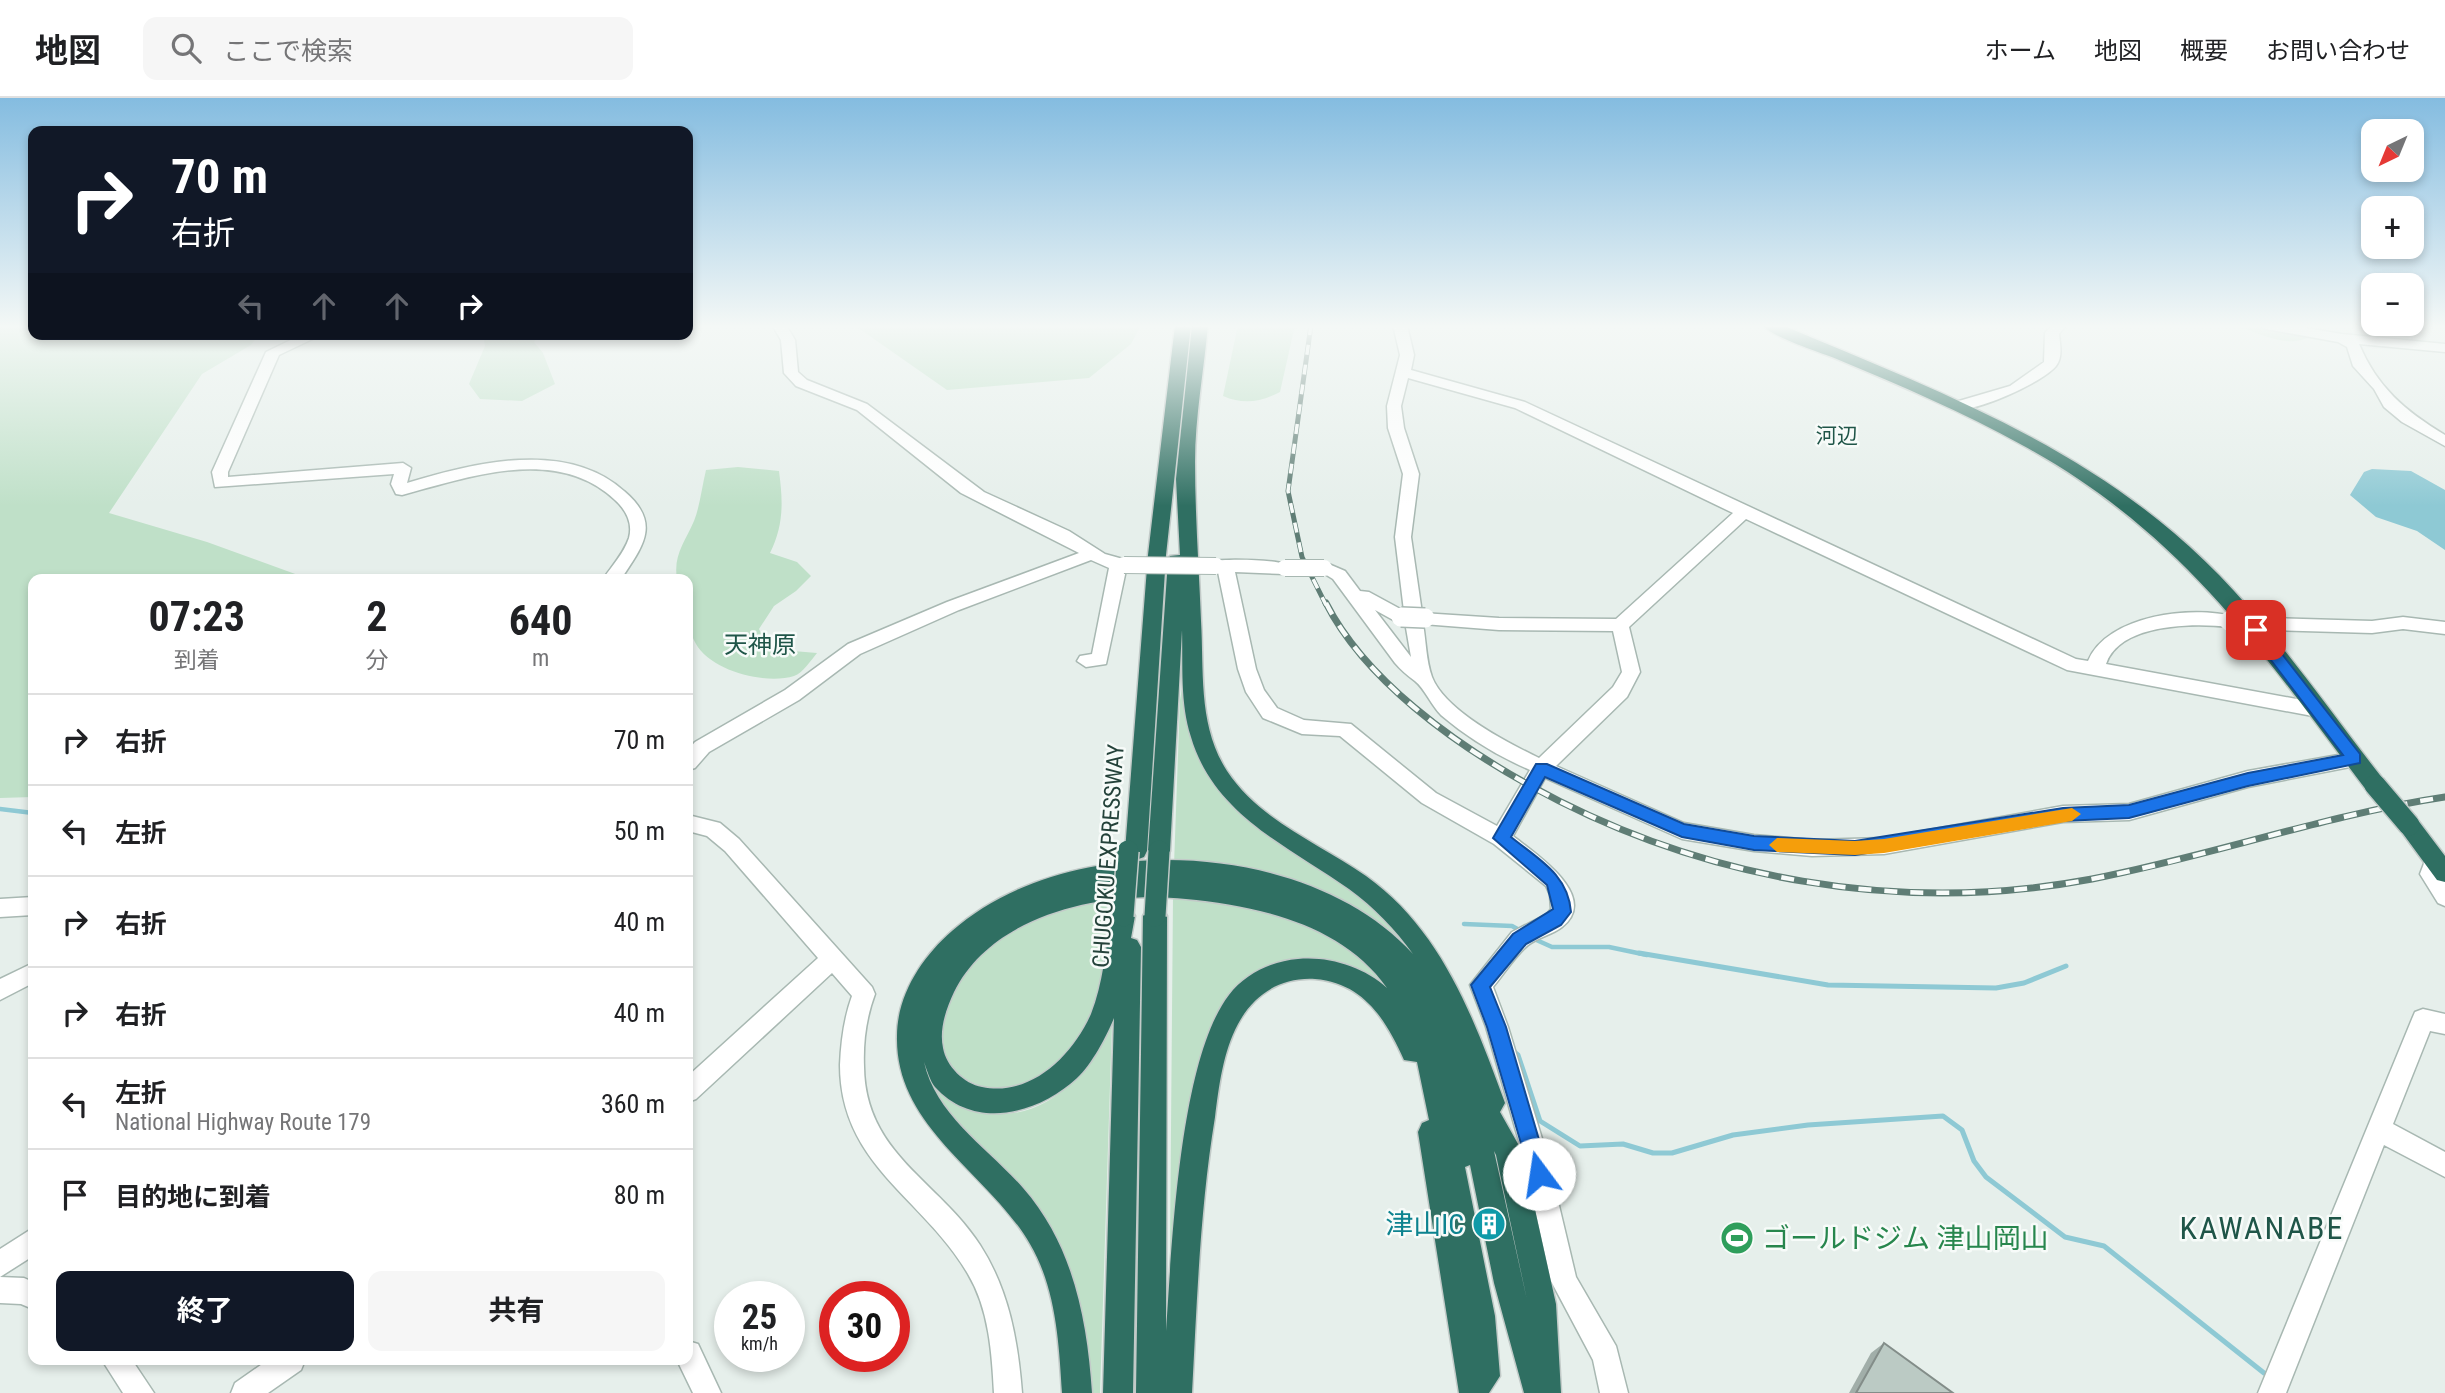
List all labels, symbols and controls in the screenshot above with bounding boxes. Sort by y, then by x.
search box [143,17,633,80]
icon: search [167,29,205,67]
text: 地図 [35,31,101,70]
text: ここで検索 [223,36,353,66]
text: ホーム [1985,37,2056,65]
text: 地図 [2094,37,2142,65]
text: 概要 [2180,37,2228,65]
text: お問い合わせ [2266,37,2410,65]
north arrow [2361,119,2424,182]
map controls [2361,119,2424,336]
text: 70 m [171,148,268,205]
icon: right [56,154,147,245]
button: + [2361,196,2424,259]
text: 右折 [171,214,235,252]
button: − [2361,273,2424,336]
icon: left [232,287,270,325]
icon: ahead [305,287,343,325]
icon: ahead [378,287,416,325]
icon: right [451,287,489,325]
district label: 河辺 [1816,424,1858,448]
text: 07:23 [148,592,245,641]
text: 2 [366,592,387,641]
text: 640 [509,596,572,645]
pin [2226,600,2286,660]
icon: arrive [2237,611,2275,649]
district label: 天神原 [724,631,796,659]
text: m [532,645,549,672]
text: 到着 [174,647,220,674]
text: 分 [365,647,388,674]
icon: right [56,721,94,759]
text: 70 m [614,725,665,755]
text: 右折 [115,727,167,757]
street label: CHUGOKU EXPRESSWAY [1087,743,1130,969]
icon: left [56,812,94,850]
text: 50 m [614,816,665,846]
text: 左折 [115,818,167,848]
icon: right [56,903,94,941]
text: 40 m [614,907,665,937]
text: 右折 [115,909,167,939]
icon: right [56,994,94,1032]
text: 40 m [614,998,665,1028]
text: 右折 [115,1000,167,1030]
text: 左折 [115,1078,167,1108]
icon: left [56,1085,94,1123]
text: 360 m [601,1089,665,1119]
text: National Highway Route 179 [115,1109,371,1136]
position arrow [1502,1137,1576,1211]
icon: arrive [56,1176,94,1214]
text: 80 m [614,1180,665,1210]
text: 目的地に到着 [115,1182,271,1212]
building icon: 津山IC [1470,1205,1508,1243]
place label: 津山IC [1385,1208,1464,1241]
district label: KAWANABE [2180,1209,2344,1247]
sports icon: ゴールドジム 津山岡山 [1718,1219,1756,1257]
place label: ゴールドジム 津山岡山 [1762,1222,2048,1255]
button: 終了 [56,1271,354,1351]
button: 共有 [368,1271,665,1351]
speed limit sign: 30 [819,1281,910,1372]
text: 25 [742,1297,777,1338]
text: km/h [741,1333,778,1354]

